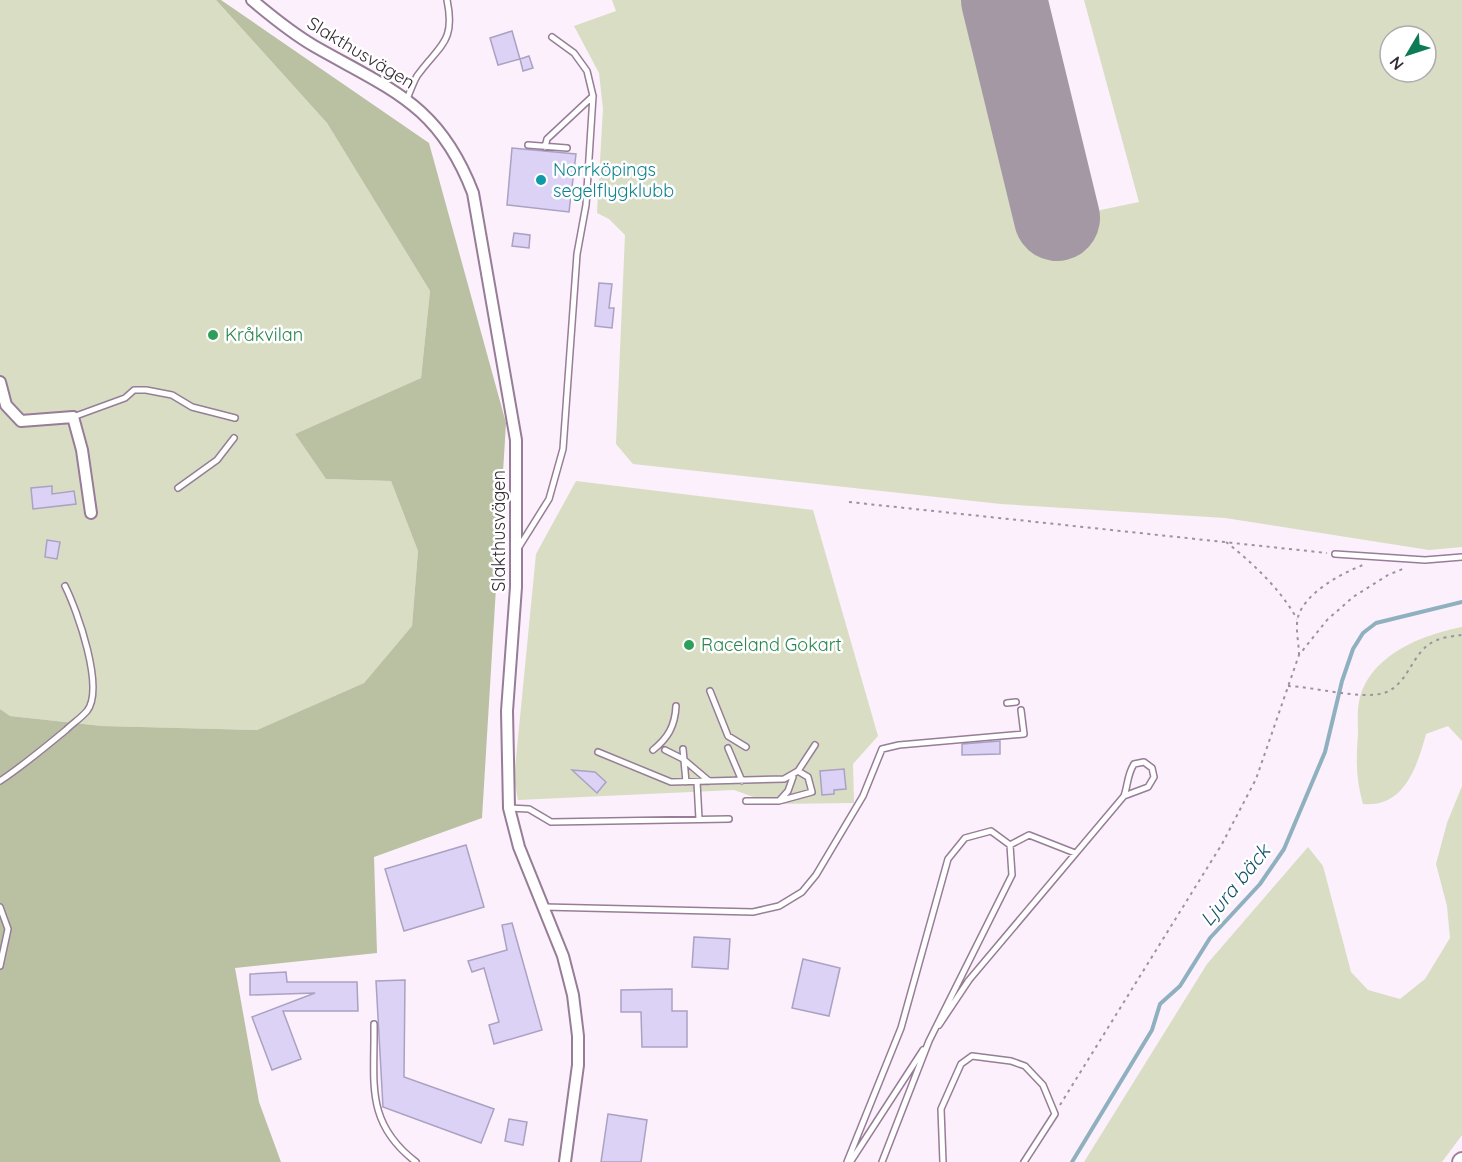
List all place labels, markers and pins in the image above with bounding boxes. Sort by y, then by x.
place label: Norrköpings segelflygklubb [553,158,674,202]
marker: Norrköpings segelflygklubb [534,173,548,187]
place label: Kråkvilan [225,323,303,346]
marker: Kråkvilan [206,328,220,342]
place label: Raceland Gokart [701,633,842,656]
marker: Raceland Gokart [682,638,696,652]

